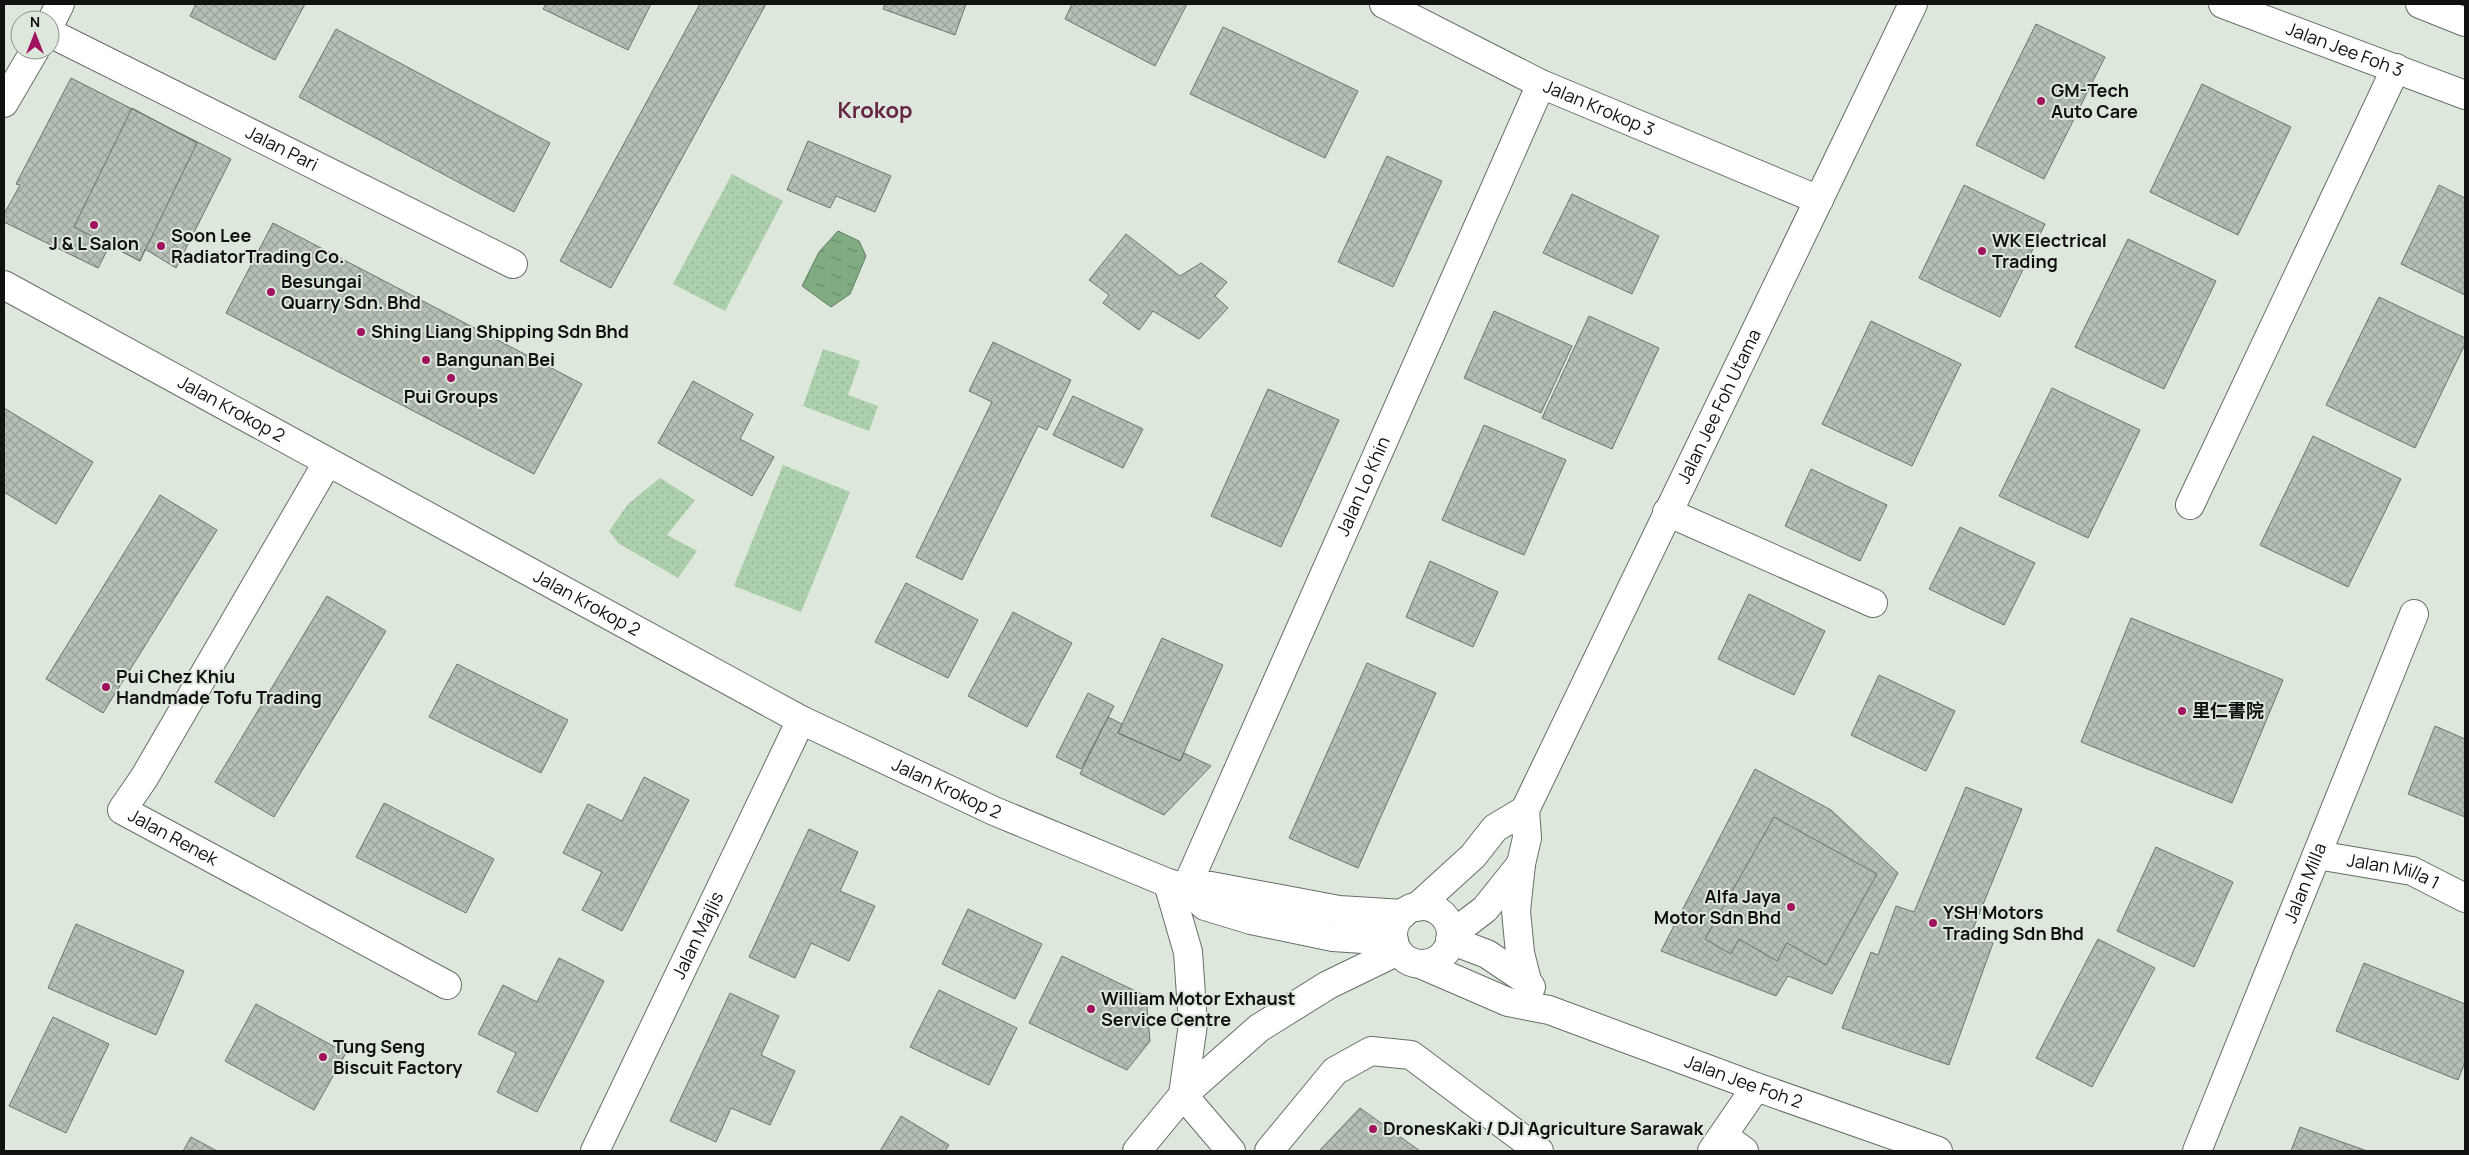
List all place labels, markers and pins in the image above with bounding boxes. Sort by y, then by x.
place label: GM-Tech Auto Care [2051,78,2138,123]
marker: GM-Tech Auto Care [2035,95,2047,107]
marker: J & L Salon [88,219,100,231]
place label: Soon Lee RadiatorTrading Co. [171,223,344,268]
place label: WK Electrical Trading [1992,228,2107,273]
place label: J & L Salon [49,231,139,255]
marker: Soon Lee RadiatorTrading Co. [155,240,167,252]
marker: WK Electrical Trading [1976,245,1988,257]
place label: Besungai Quarry Sdn. Bhd [281,269,421,314]
marker: Besungai Quarry Sdn. Bhd [265,286,277,298]
place label: Shing Liang Shipping Sdn Bhd [371,319,629,343]
marker: Shing Liang Shipping Sdn Bhd [355,326,367,338]
place label: Bangunan Bei [436,347,555,371]
marker: Bangunan Bei [420,354,432,366]
marker: Pui Groups [445,372,457,384]
place label: Pui Groups [404,384,499,408]
place label: Pui Chez Khiu Handmade Tofu Trading [116,664,322,709]
marker: Pui Chez Khiu Handmade Tofu Trading [100,681,112,693]
place label: 里仁書院 [2192,698,2264,722]
marker: 里仁書院 [2176,705,2188,717]
place label: Alfa Jaya Motor Sdn Bhd [1654,884,1781,929]
place label: YSH Motors Trading Sdn Bhd [1943,900,2084,945]
marker: Alfa Jaya Motor Sdn Bhd [1785,901,1797,913]
marker: YSH Motors Trading Sdn Bhd [1927,917,1939,929]
place label: William Motor Exhaust Service Centre [1101,986,1295,1031]
marker: William Motor Exhaust Service Centre [1085,1003,1097,1015]
place label: Tung Seng Biscuit Factory [333,1034,462,1079]
marker: Tung Seng Biscuit Factory [317,1051,329,1063]
place label: DronesKaki / DJI Agriculture Sarawak [1383,1116,1704,1140]
marker: DronesKaki / DJI Agriculture Sarawak [1367,1123,1379,1135]

